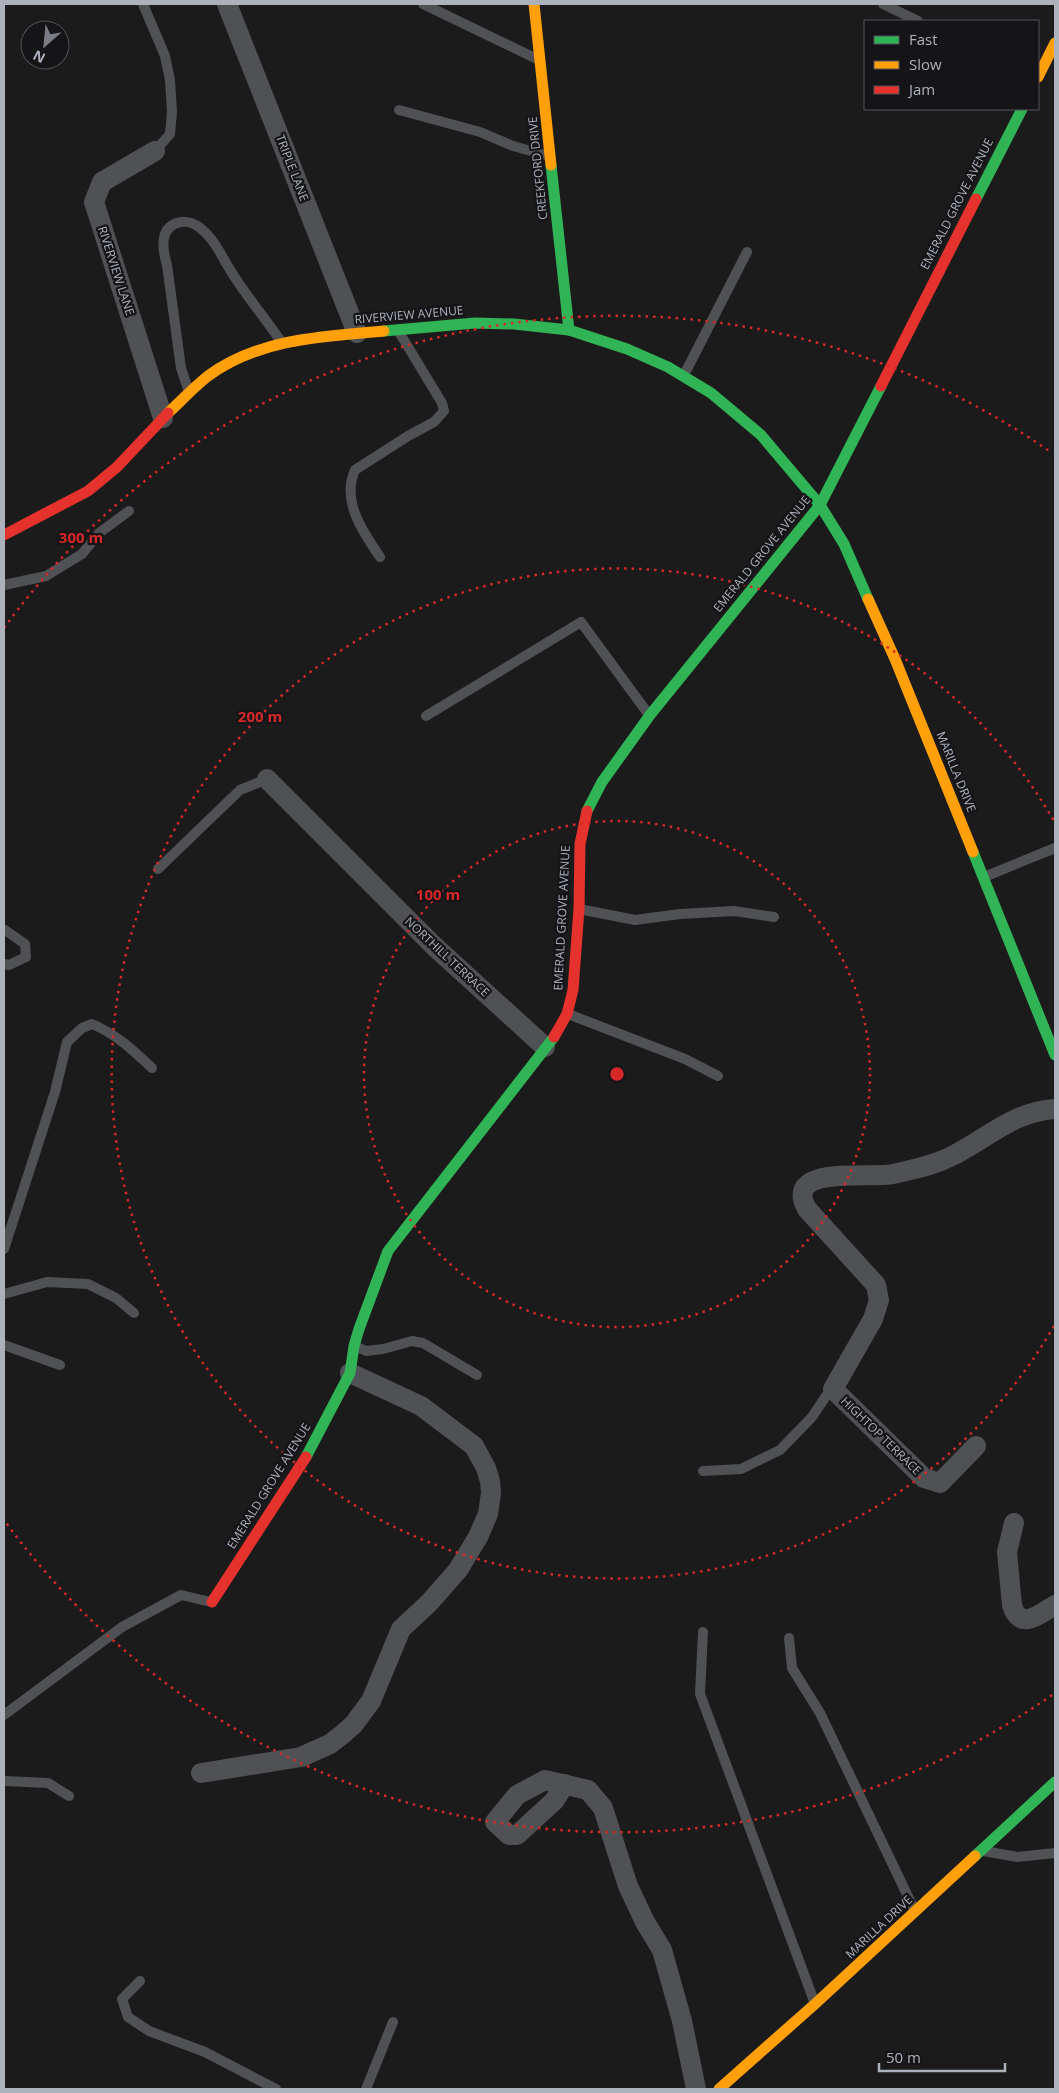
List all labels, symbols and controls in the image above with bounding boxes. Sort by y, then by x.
north arrow [20,20,70,70]
legend [864,20,1039,110]
text: Fast [909,29,938,49]
text: N [29,46,48,68]
text: Slow [909,54,942,74]
text: Jam [907,79,935,99]
street label: CREEKFORD DRIVE [524,116,551,221]
street label: TRIPLE LANE [272,132,313,204]
street label: EMERALD GROVE AVENUE [916,135,997,272]
street label: RIVERVIEW LANE [94,224,139,318]
street label: RIVERVIEW AVENUE [354,301,464,328]
street label: EMERALD GROVE AVENUE [709,492,814,616]
text: 300 m [59,527,103,547]
text: 200 m [238,706,282,726]
street label: MARILLA DRIVE [933,729,980,815]
street label: EMERALD GROVE AVENUE [549,845,574,991]
text: 100 m [416,884,460,904]
street label: NORTHILL TERRACE [401,913,493,1000]
centre of rings [608,1065,626,1083]
street label: HIGHTOP TERRACE [837,1393,925,1479]
street label: EMERALD GROVE AVENUE [223,1420,314,1552]
street label: MARILLA DRIVE [842,1891,916,1962]
scale bar [879,2040,1005,2072]
text: 50 m [886,2047,921,2067]

